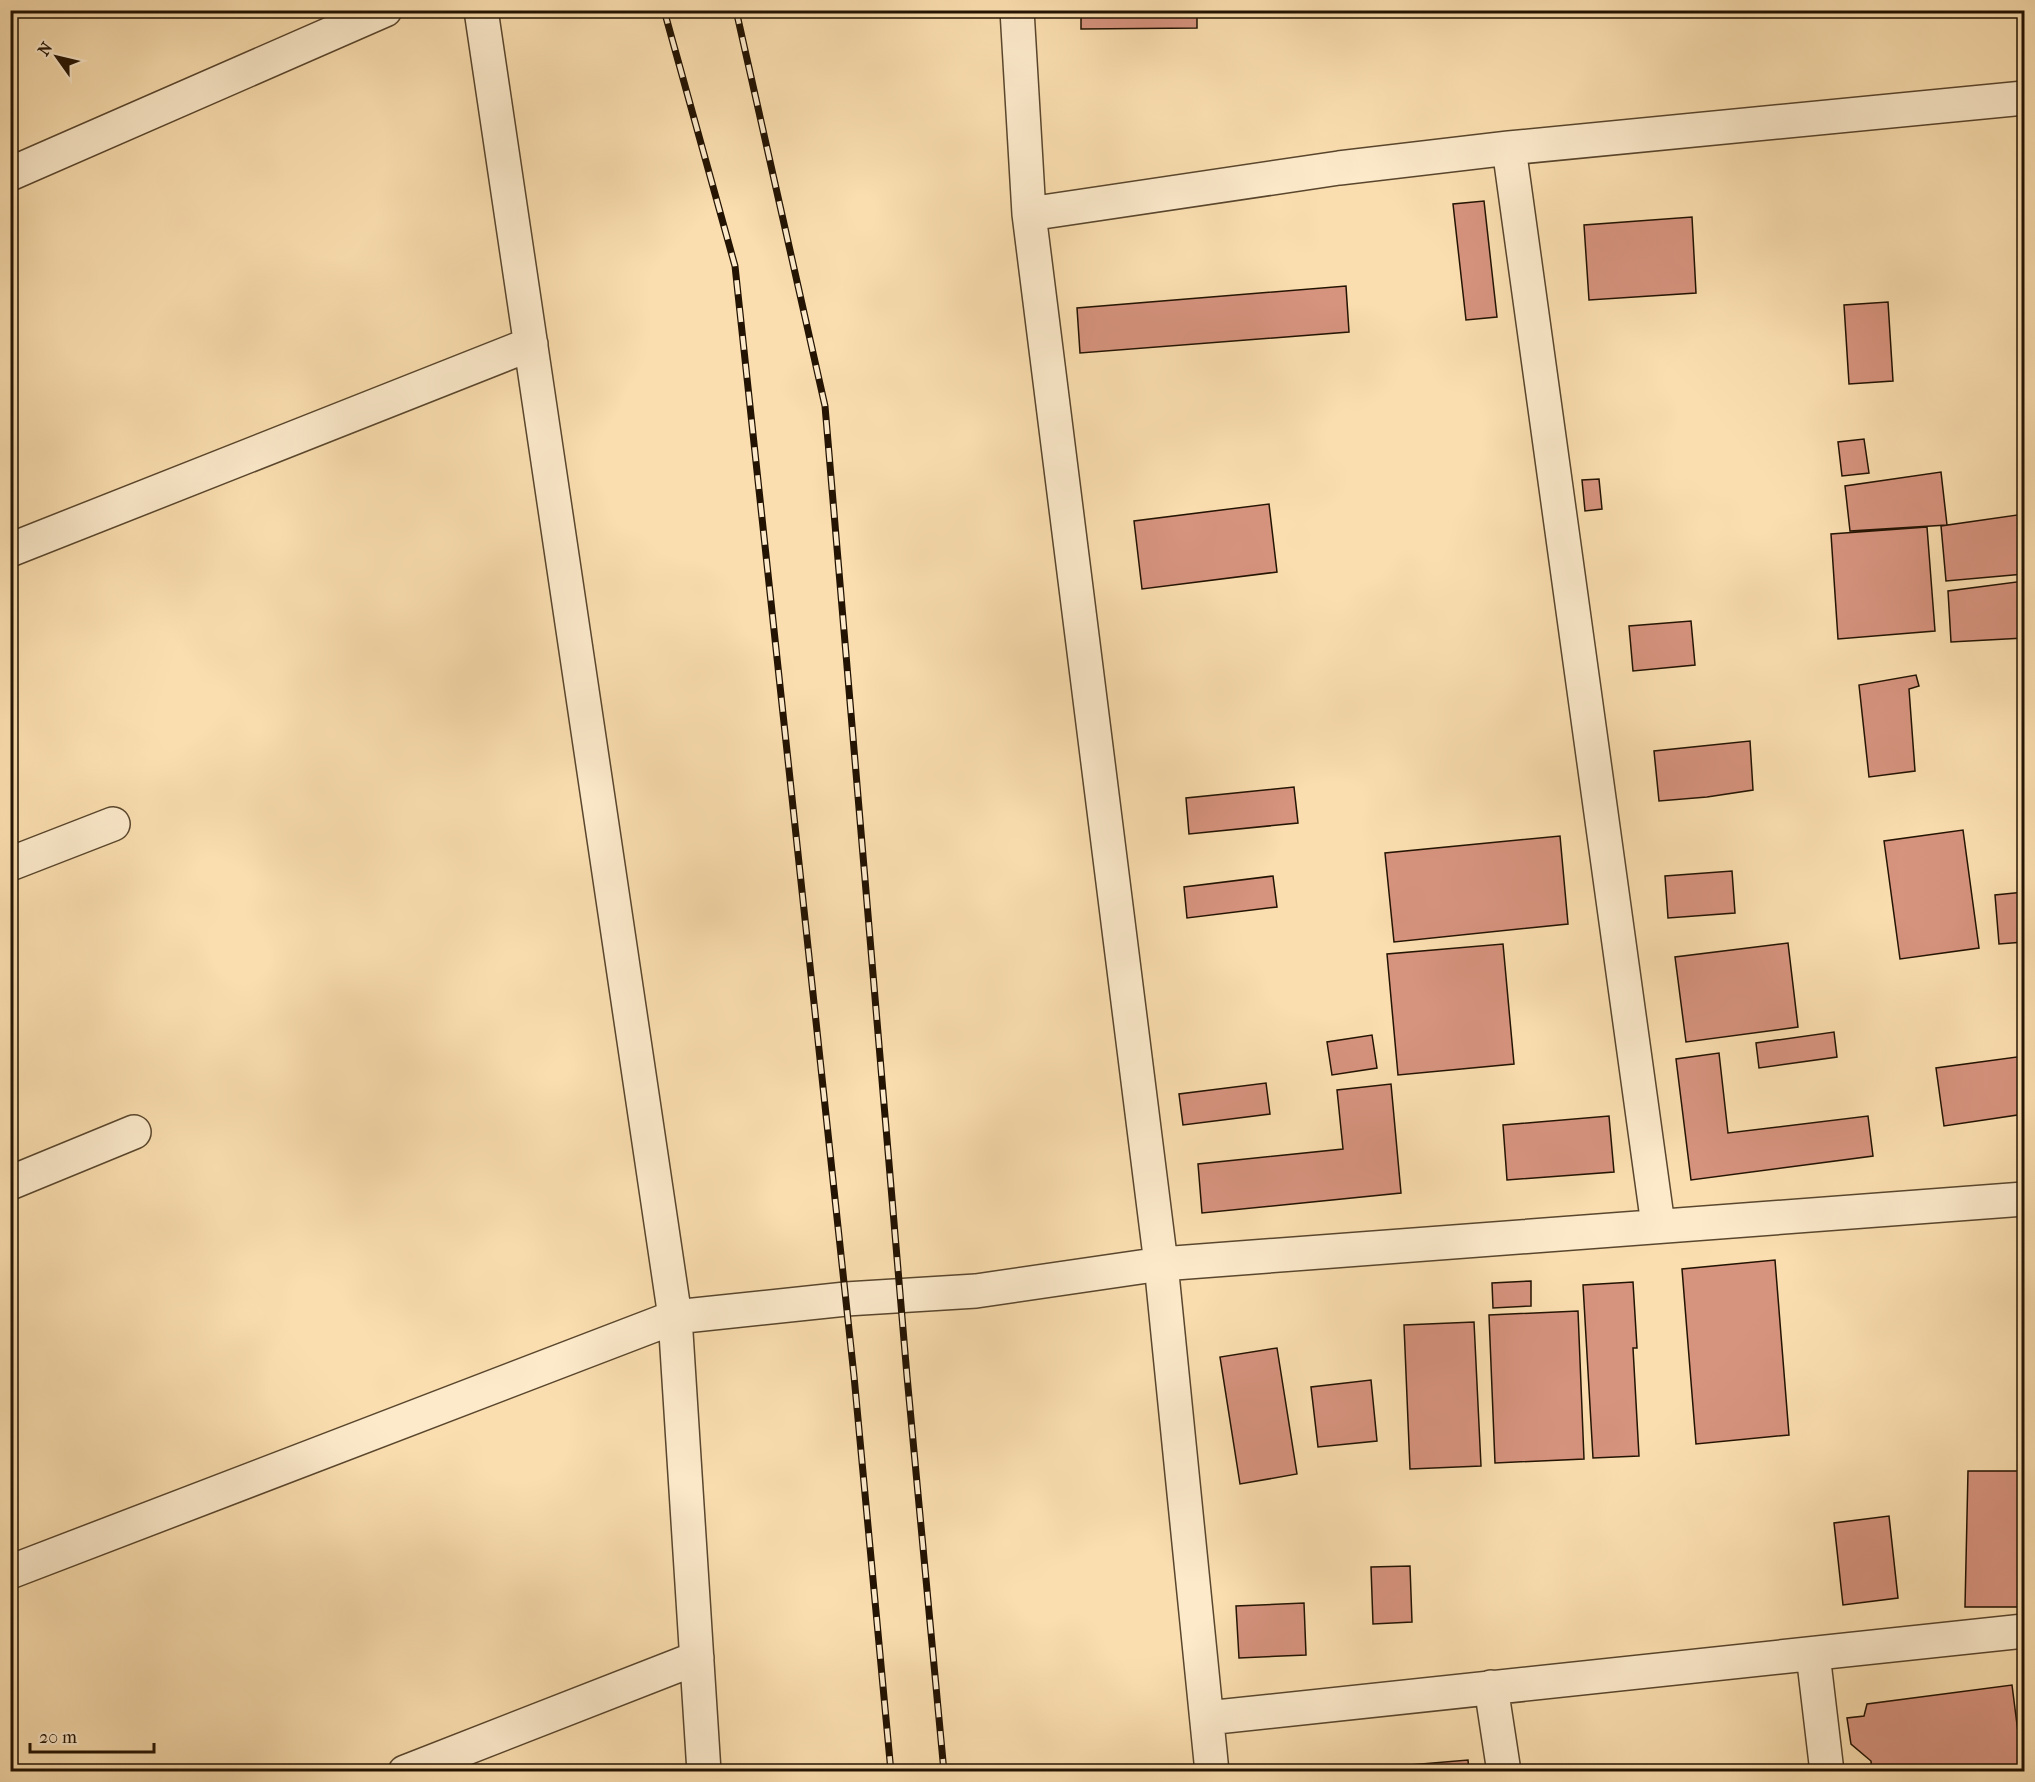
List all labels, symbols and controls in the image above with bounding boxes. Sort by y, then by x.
north arrow [27,27,87,87]
text: N [34,38,57,59]
scale bar [30,1716,154,1754]
text: 20 m [39,1727,77,1748]

